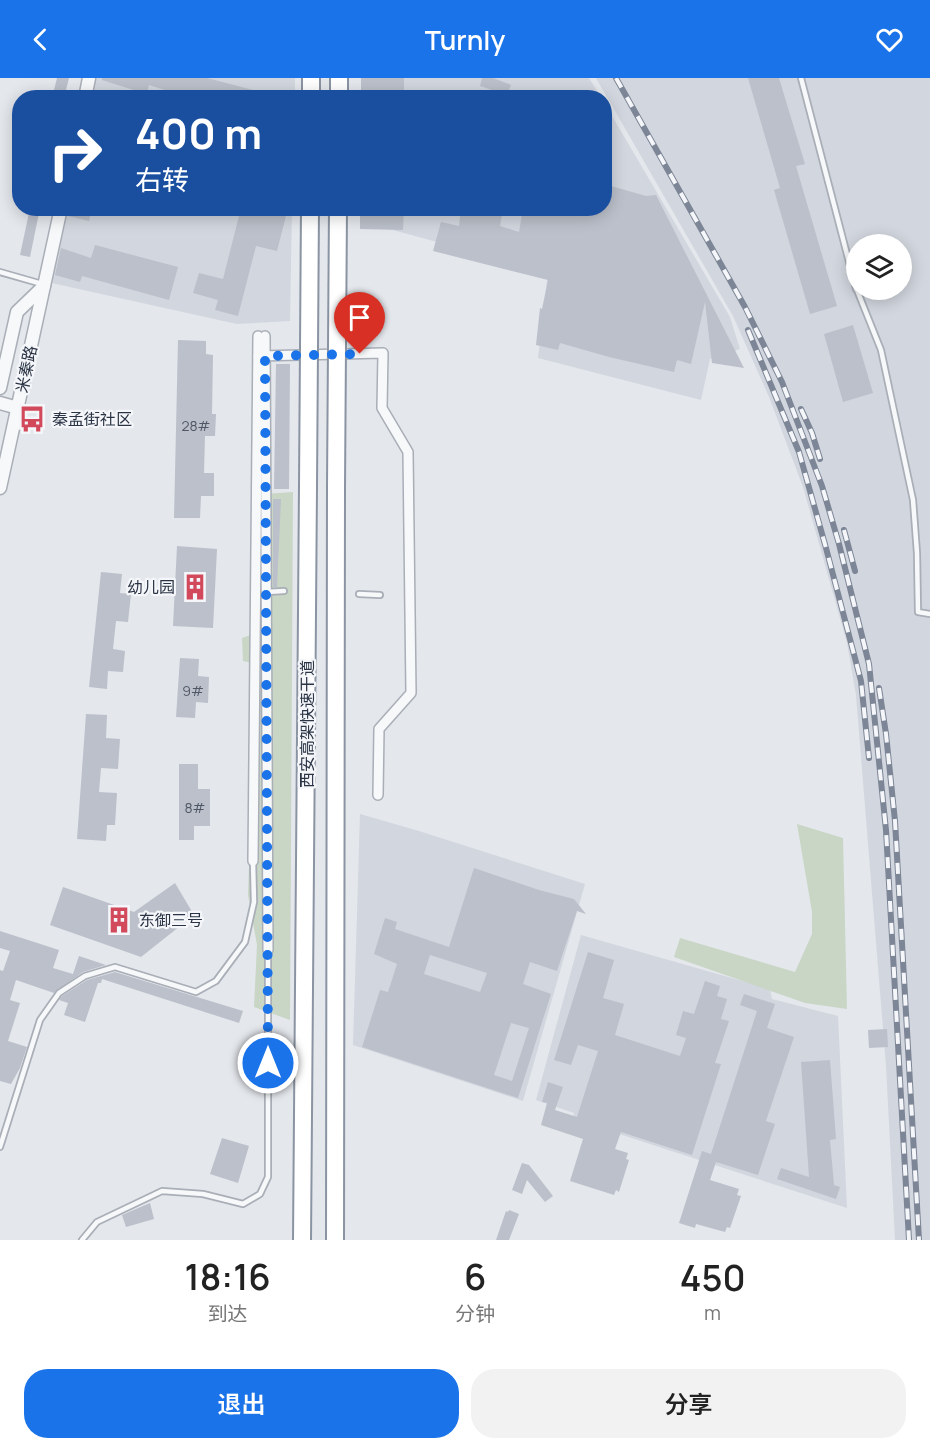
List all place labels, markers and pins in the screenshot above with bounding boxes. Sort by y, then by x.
pin [334,292,385,354]
bus stop icon: 秦孟街社区 [17,404,47,434]
place label: 秦孟街社区 [52,408,132,430]
building icon: 幼儿园 [180,572,210,602]
place label: 幼儿园 [127,576,175,598]
building icon: 东御三号 [104,905,134,935]
place label: 东御三号 [139,909,203,931]

